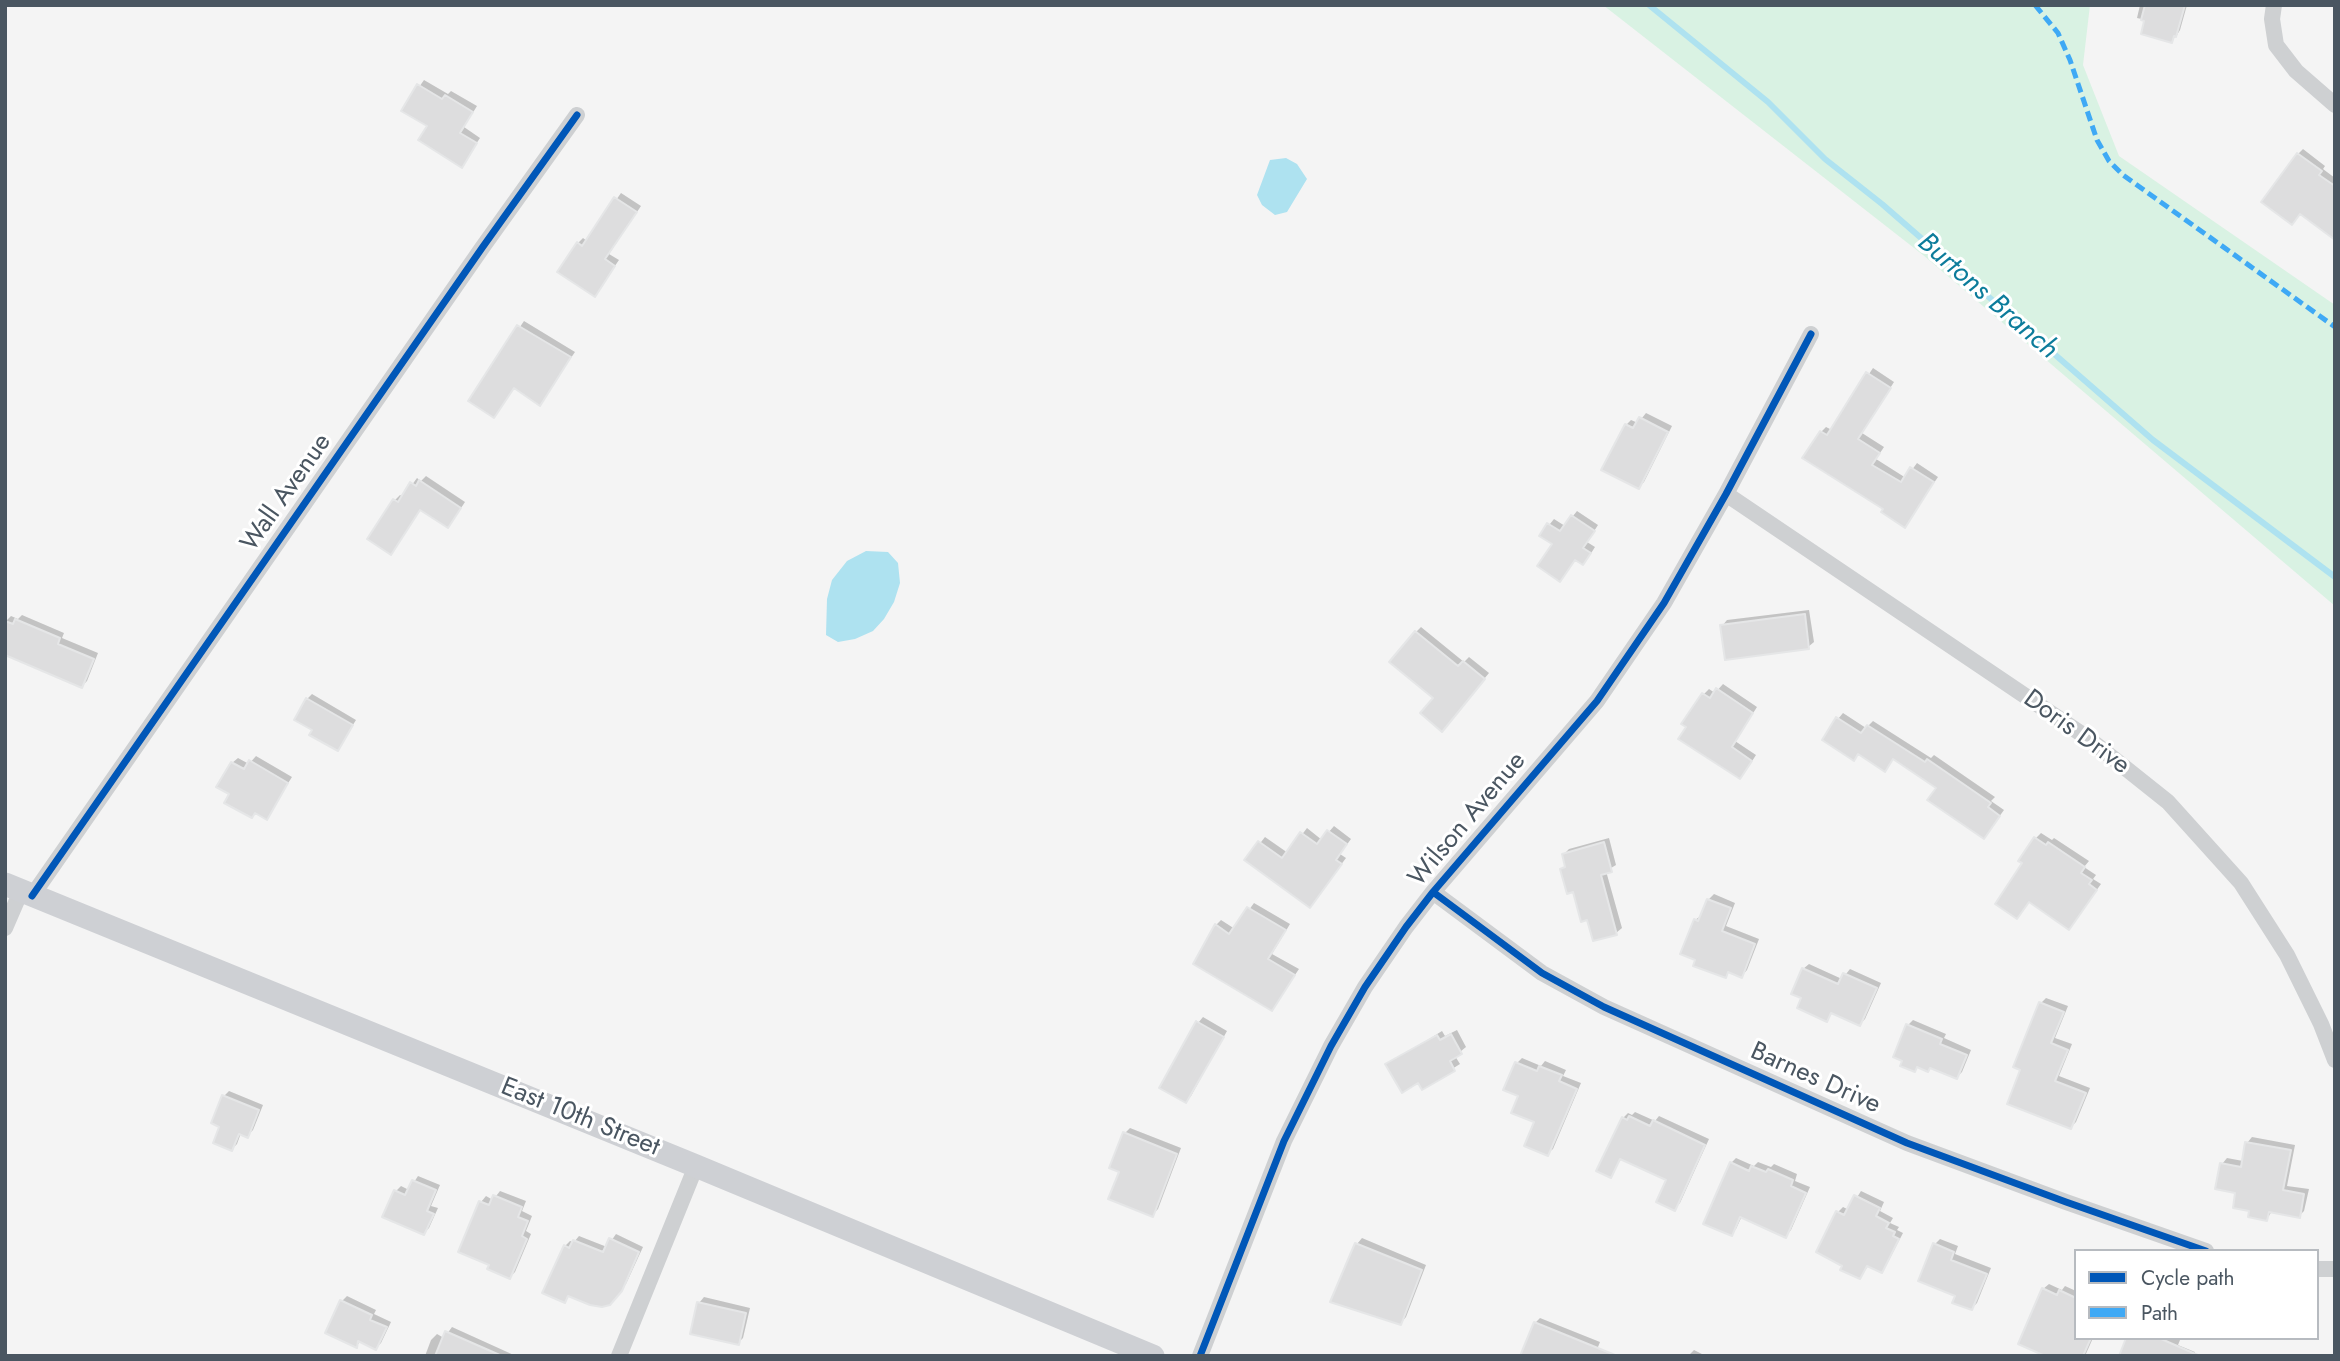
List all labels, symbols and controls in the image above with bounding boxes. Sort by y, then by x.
water label: Burtons Branch [1910,227,2064,367]
street label: Wall Avenue [235,428,339,558]
street label: Doris Drive [2017,684,2135,782]
street label: Wilson Avenue [1403,747,1533,893]
street label: Barnes Drive [1745,1036,1885,1122]
street label: East 10th Street [496,1072,664,1164]
legend [2074,1249,2319,1340]
text: Cycle path [2141,1263,2234,1293]
text: Path [2141,1298,2178,1328]

